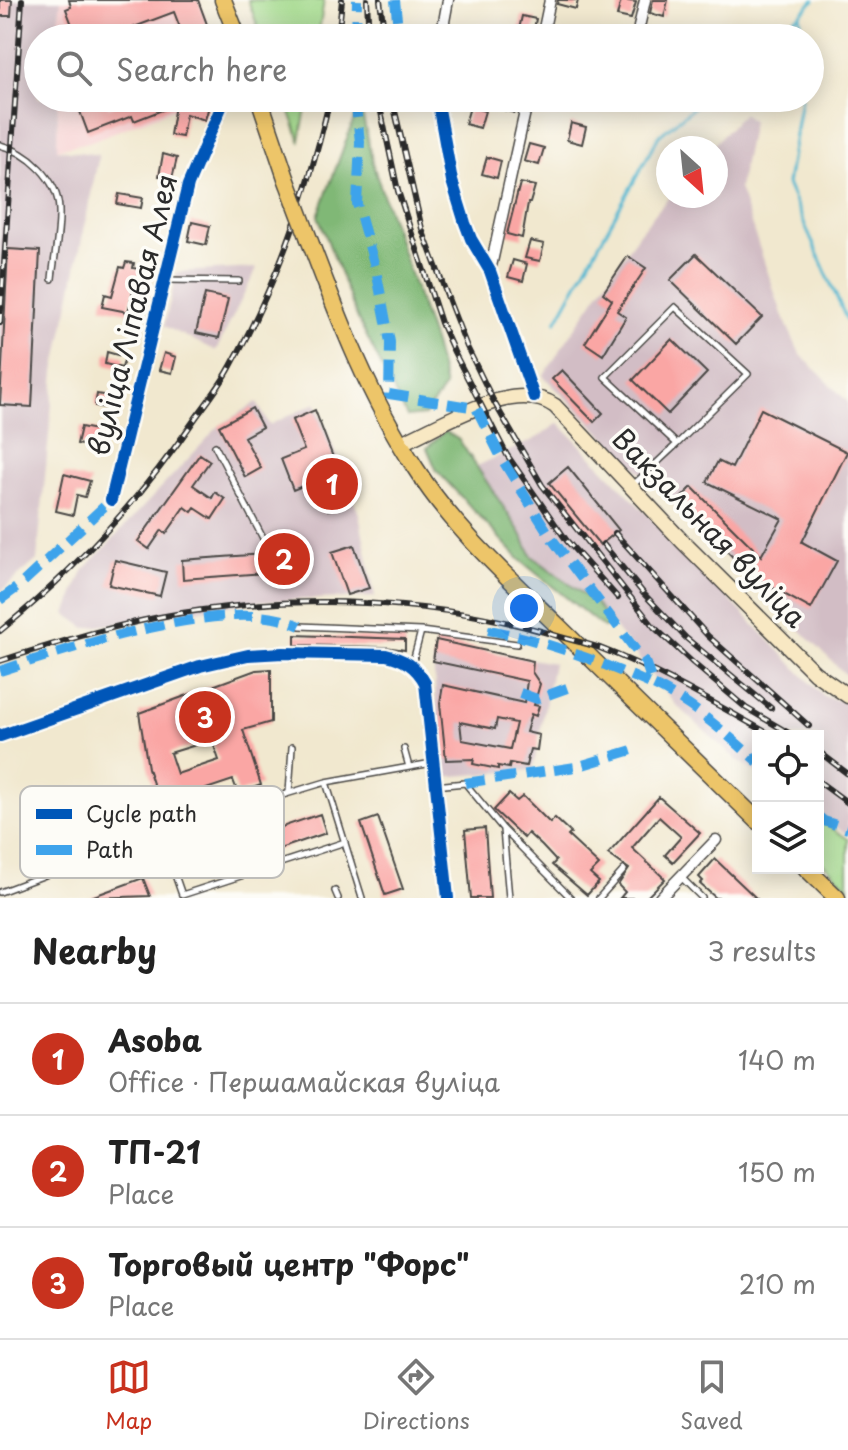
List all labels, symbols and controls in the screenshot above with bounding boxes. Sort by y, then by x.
search box [24,24,824,112]
icon: search [52,46,96,90]
text: Search here [116,46,288,91]
north arrow [656,136,728,208]
street label: вуліца Ліпавая Алея [76,169,187,460]
street label: Вакзальная вуліца [603,417,818,637]
pin: 1 [306,454,358,514]
pin: 2 [258,529,310,589]
your location [504,588,544,628]
pin: 3 [179,687,231,747]
map controls [752,730,824,874]
button: locate [752,730,824,802]
legend [20,786,284,878]
text: Cycle path [86,796,197,829]
button: layers [752,802,824,874]
text: Path [86,832,134,865]
text: Nearby [32,924,157,976]
text: 3 results [708,931,816,970]
text: Asoba [108,1017,202,1062]
text: 1 [52,1040,64,1079]
text: 140 m [738,1040,816,1079]
text: Office · Першамайская вуліца [108,1062,500,1101]
text: ТП-21 [108,1129,201,1174]
text: 2 [49,1152,67,1191]
text: 150 m [738,1152,816,1191]
text: Place [108,1174,174,1213]
text: Торговый центр "Форс" [108,1241,469,1286]
text: 3 [49,1264,67,1303]
text: 210 m [739,1264,816,1303]
text: Place [108,1286,174,1325]
tab: Map [105,1355,152,1436]
tab: Directions [363,1355,470,1436]
tab: Saved [680,1355,743,1436]

